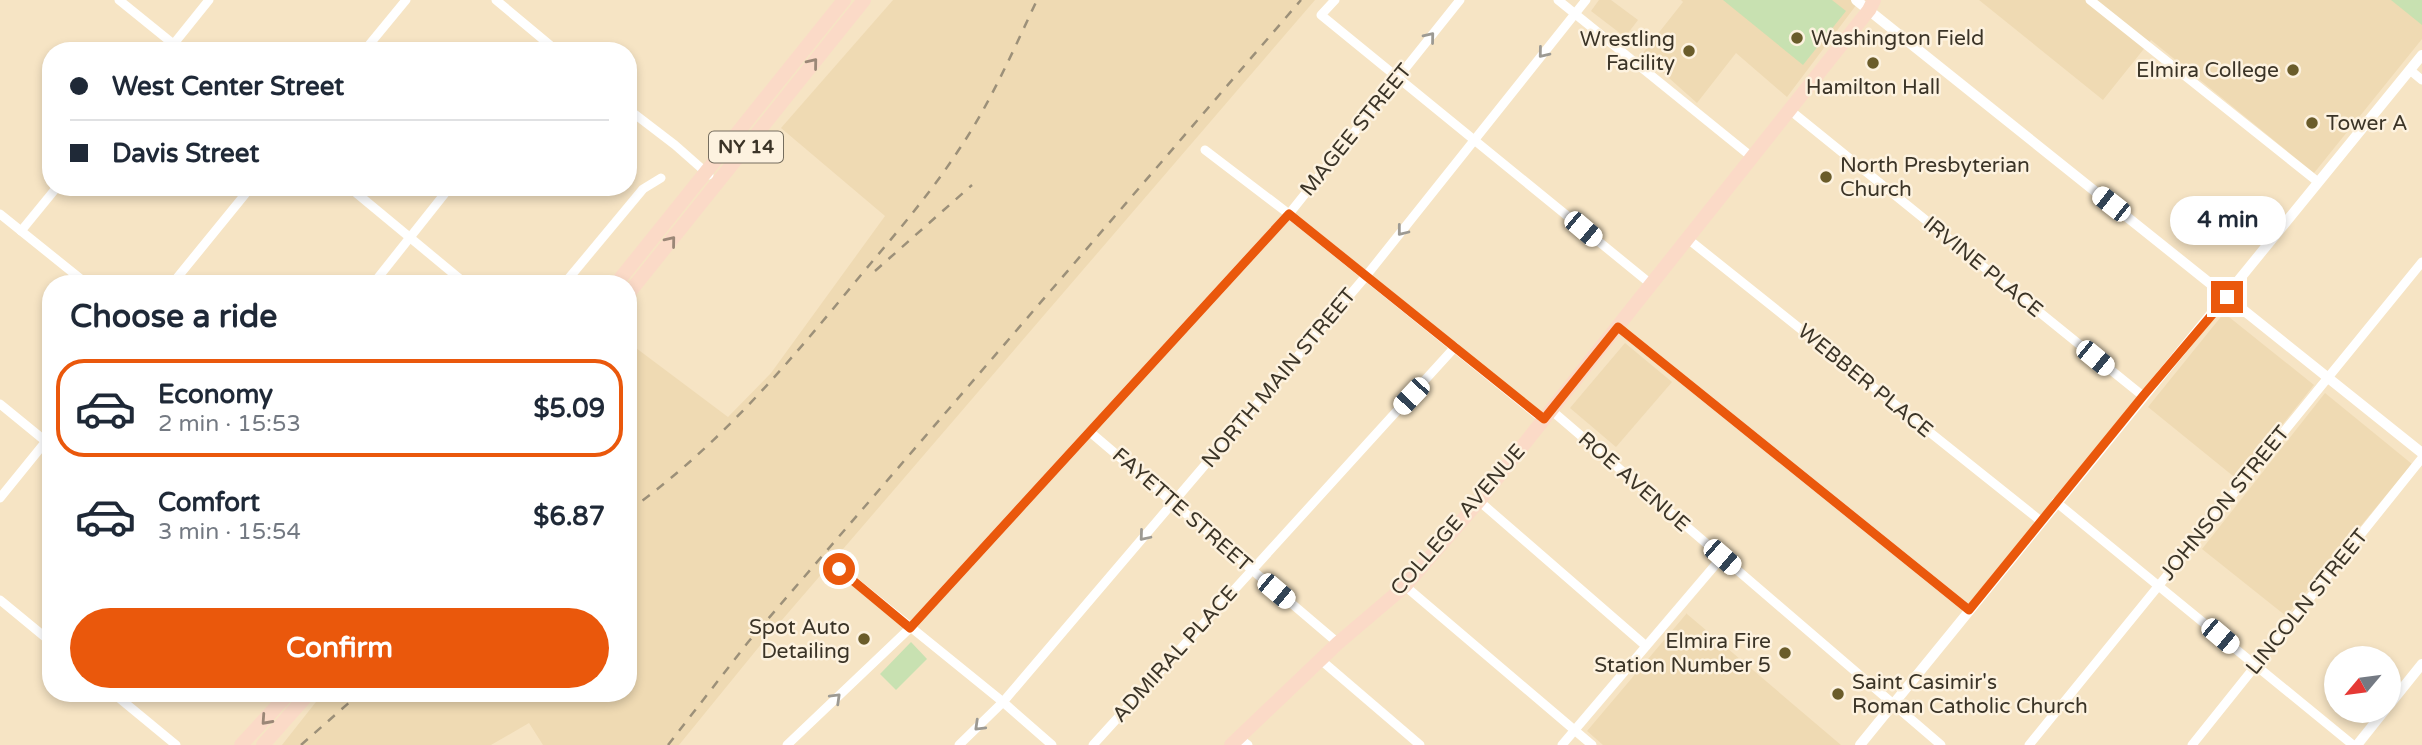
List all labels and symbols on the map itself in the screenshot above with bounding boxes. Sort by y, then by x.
place label: Washington Field [1811,26,1984,51]
place label: Wrestling Facility [1580,27,1675,76]
marker: Washington Field [1789,30,1805,46]
one-way arrow [1422,33,1435,45]
marker: Wrestling Facility [1681,43,1697,59]
one-way arrow [1539,46,1552,58]
marker: Hamilton Hall [1865,55,1881,71]
place label: Elmira College [2136,58,2279,83]
one-way arrow [805,59,818,71]
street label: MAGEE STREET [1295,59,1417,201]
marker: Elmira College [2285,62,2301,78]
place label: Hamilton Hall [1806,75,1940,100]
place label: Tower A [2326,111,2408,136]
marker: Tower A [2304,115,2320,131]
road number: NY 14 [709,132,783,162]
place label: North Presbyterian Church [1840,153,2030,202]
marker: North Presbyterian Church [1818,169,1834,185]
car [2088,183,2135,225]
callout: 4 min [2169,196,2285,244]
car [1561,207,1606,251]
street label: IRVINE PLACE [1918,211,2048,323]
one-way arrow [1397,224,1410,236]
one-way arrow [662,236,675,248]
route end [2211,281,2243,313]
street label: NORTH MAIN STREET [1197,283,1362,473]
street label: WEBBER PLACE [1792,319,1938,443]
car [2073,337,2118,379]
car [1389,373,1434,419]
street label: JOHNSON STREET [2155,421,2295,585]
street label: ROE AVENUE [1573,427,1695,537]
street label: COLLEGE AVENUE [1385,439,1531,601]
street label: FAYETTE STREET [1107,443,1257,578]
street label: LINCOLN STREET [2241,524,2374,680]
one-way arrow [1140,528,1152,541]
car [1700,535,1745,579]
route start [823,553,855,585]
car [1254,569,1299,613]
street label: ADMIRAL PLACE [1107,581,1243,727]
car [2198,614,2243,658]
place label: Spot Auto Detailing [749,615,850,664]
place label: Elmira Fire Station Number 5 [1594,629,1771,678]
marker: Spot Auto Detailing [856,631,872,647]
marker: Elmira Fire Station Number 5 [1777,645,1793,661]
north arrow [2324,646,2401,723]
place label: Saint Casimir's Roman Catholic Church [1852,670,2088,719]
marker: Saint Casimir's Roman Catholic Church [1830,686,1846,702]
one-way arrow [828,694,841,706]
one-way arrow [262,712,274,725]
one-way arrow [974,718,987,730]

